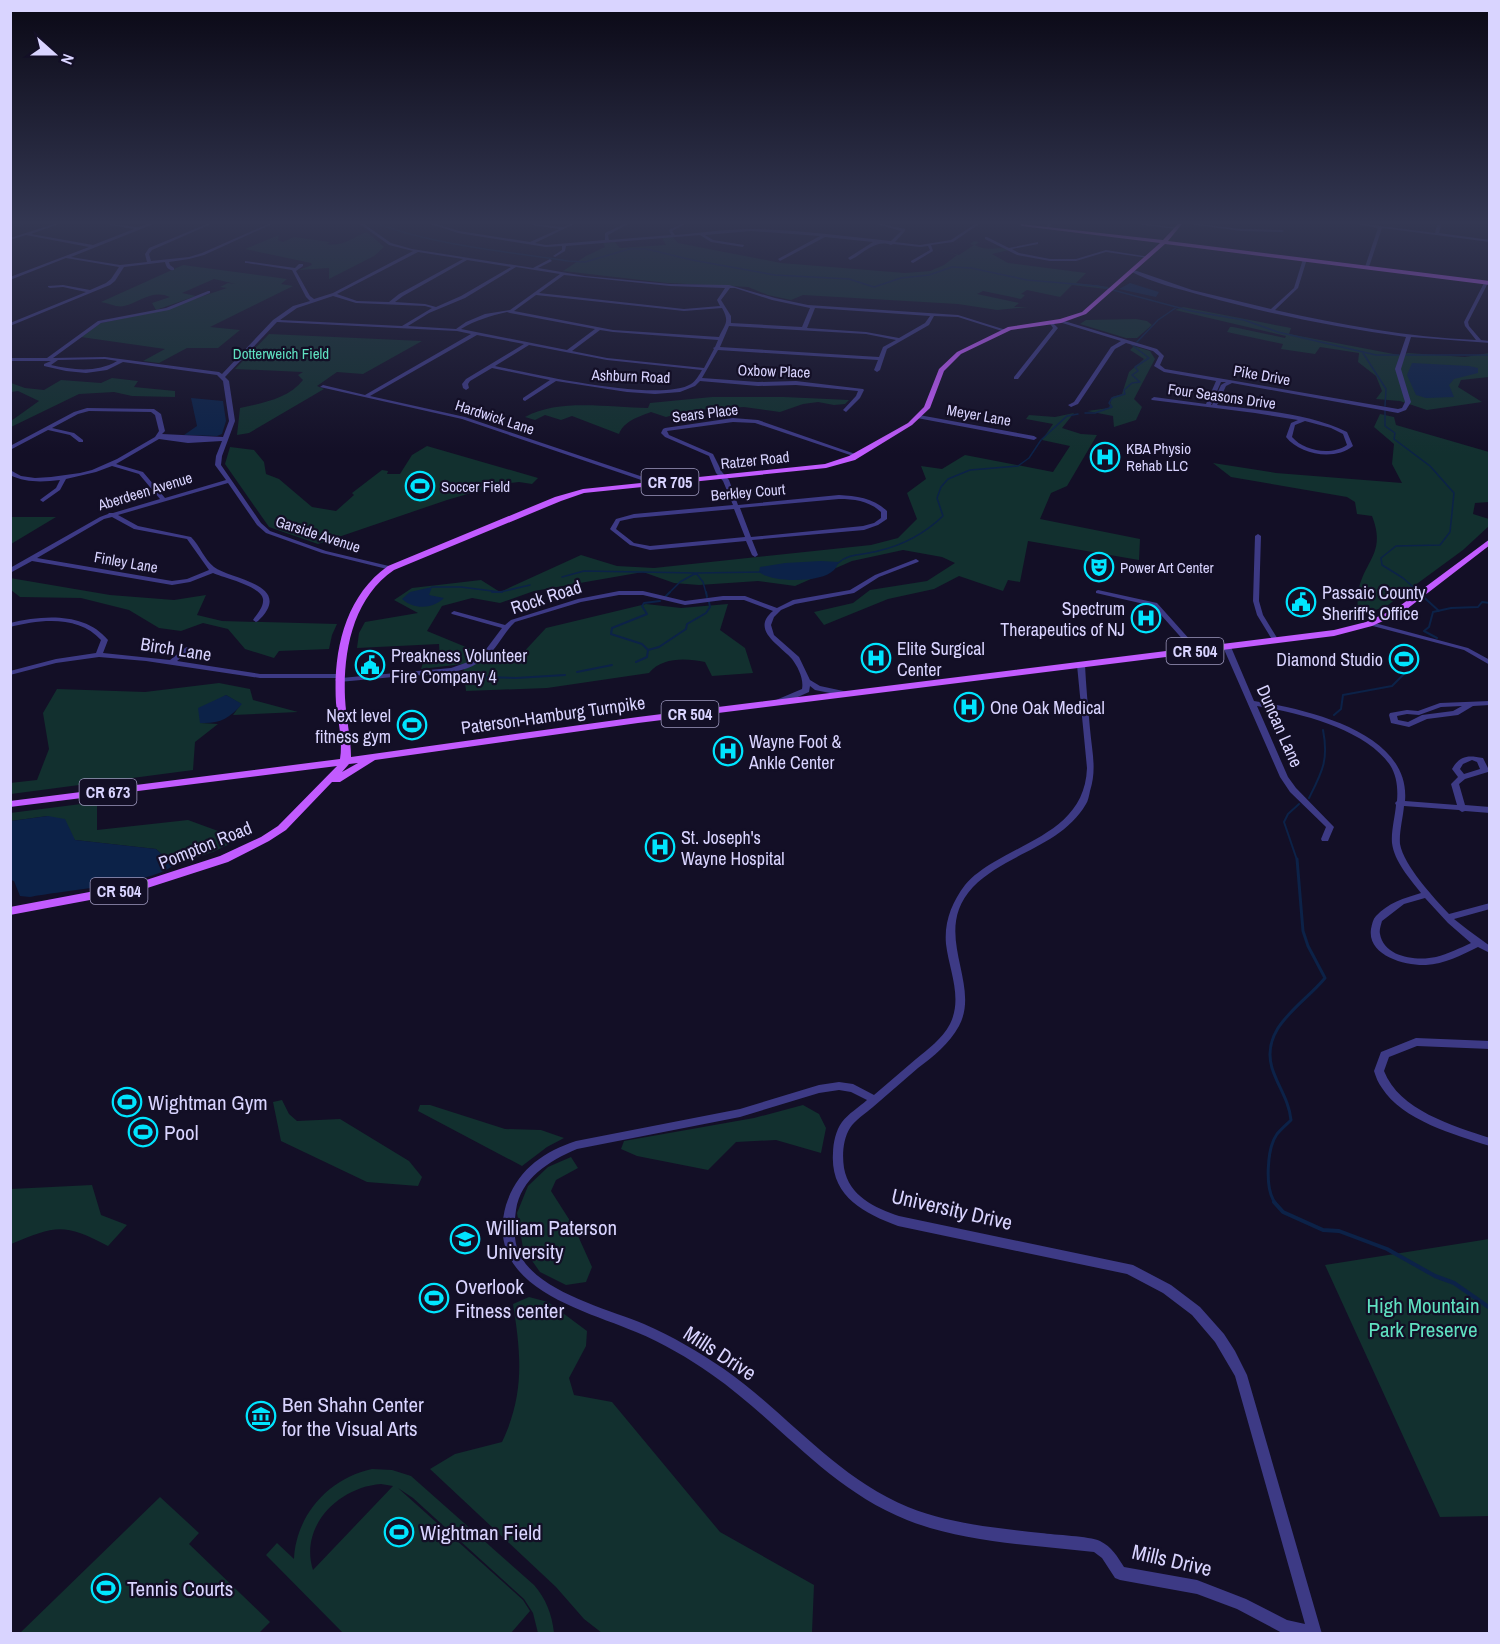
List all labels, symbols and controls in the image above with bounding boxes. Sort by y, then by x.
north arrow [24,24,84,84]
text: N [56,51,80,68]
park label: Dotterweich Field [233,343,329,364]
street label: Oxbow Place [737,359,811,383]
street label: Pike Drive [1232,360,1292,390]
street label: Ashburn Road [590,364,671,388]
street label: Four Seasons Drive [1167,378,1277,414]
street label: Hardwick Lane [453,394,537,440]
street label: Sears Place [671,399,739,427]
street label: Meyer Lane [945,399,1013,431]
place label: KBA Physio Rehab LLC [1126,438,1191,476]
hospital icon: KBA Physio Rehab LLC [1089,441,1121,473]
street label: Ratzer Road [720,446,790,474]
street label: Aberdeen Avenue [94,467,195,516]
road number: CR 705 [642,469,698,495]
sports icon: Soccer Field [404,470,436,502]
place label: Soccer Field [441,476,510,497]
street label: Berkley Court [710,478,787,506]
street label: Garside Avenue [273,510,363,558]
street label: Finley Lane [93,546,160,578]
theatre icon: Power Art Center [1083,551,1115,583]
place label: Power Art Center [1120,557,1214,578]
street label: Rock Road [507,574,585,620]
place label: Passaic County Sheriff's Office [1322,580,1426,626]
public building icon: Passaic County Sheriff's Office [1285,586,1317,618]
place label: Spectrum Therapeutics of NJ [1000,596,1125,642]
hospital icon: Spectrum Therapeutics of NJ [1130,602,1162,634]
street label: Birch Lane [139,631,213,667]
place label: Elite Surgical Center [897,636,985,682]
road number: CR 504 [1166,638,1224,664]
hospital icon: Elite Surgical Center [860,642,892,674]
place label: Preakness Volunteer Fire Company 4 [391,643,527,689]
sports icon: Diamond Studio [1388,643,1420,675]
place label: Diamond Studio [1276,647,1383,672]
public building icon: Preakness Volunteer Fire Company 4 [354,649,386,681]
street label: Duncan Lane [1251,681,1309,771]
street label: Paterson-Hamburg Turnpike [459,690,647,740]
hospital icon: One Oak Medical [953,691,985,723]
place label: One Oak Medical [990,695,1105,720]
road number: CR 504 [662,701,718,727]
place label: Next level fitness gym [316,703,391,749]
sports icon: Next level fitness gym [396,709,428,741]
place label: Wayne Foot & Ankle Center [748,729,841,775]
hospital icon: Wayne Foot & Ankle Center [712,735,744,767]
road number: CR 673 [80,779,136,805]
street label: Pompton Road [155,815,255,875]
place label: St. Joseph's Wayne Hospital [681,825,785,871]
hospital icon: St. Joseph's Wayne Hospital [644,831,676,863]
road number: CR 504 [90,878,148,904]
sports icon: Wightman Gym [111,1086,143,1118]
place label: Wightman Gym [148,1088,268,1117]
sports icon: Pool [127,1116,159,1148]
place label: Pool [164,1118,198,1147]
street label: University Drive [889,1181,1015,1237]
place label: William Paterson University [486,1213,617,1266]
school or university icon: William Paterson University [449,1223,481,1255]
place label: Overlook Fitness center [455,1272,564,1325]
sports icon: Overlook Fitness center [418,1282,450,1314]
park label: High Mountain Park Preserve [1367,1291,1479,1344]
street label: Mills Drive [678,1319,762,1387]
place label: Ben Shahn Center for the Visual Arts [282,1390,424,1443]
museum icon: Ben Shahn Center for the Visual Arts [245,1400,277,1432]
sports icon: Wightman Field [383,1516,415,1548]
place label: Wightman Field [420,1518,542,1547]
street label: Mills Drive [1129,1537,1215,1583]
sports icon: Tennis Courts [90,1572,122,1604]
place label: Tennis Courts [127,1574,233,1603]

